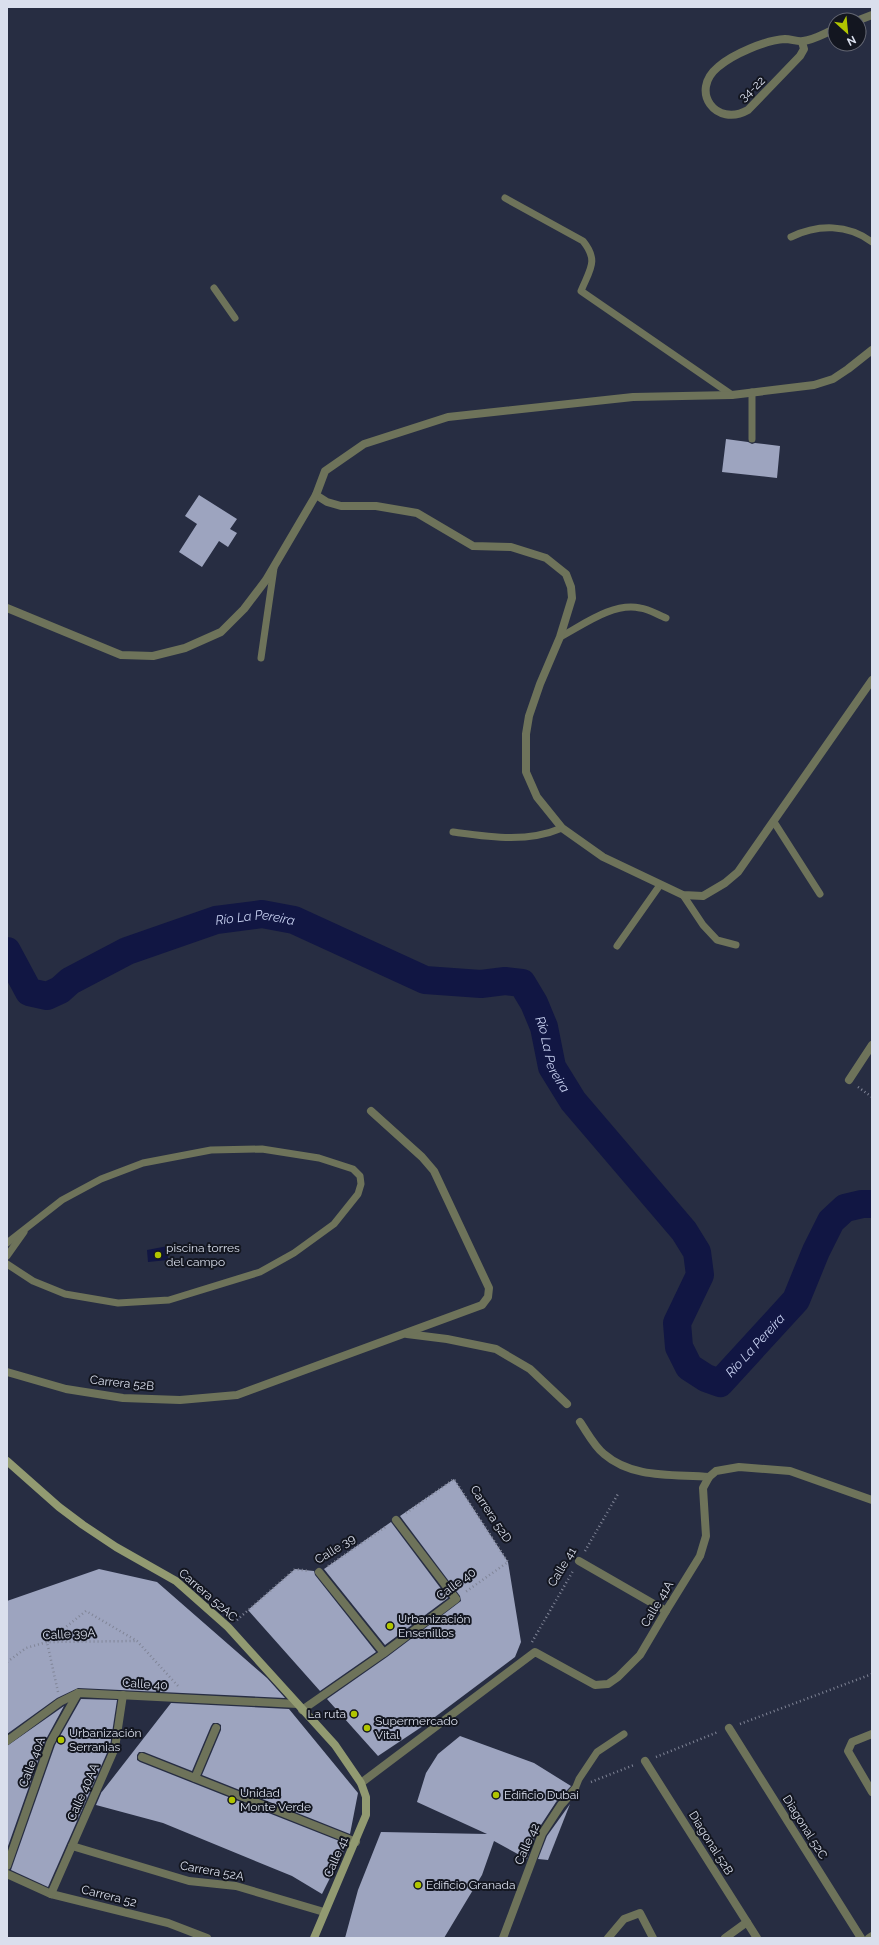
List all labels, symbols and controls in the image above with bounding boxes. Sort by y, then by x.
north arrow [827,12,867,52]
text: N [845,33,858,48]
street label: 34-22 [736,73,768,105]
water label: Río La Pereira [214,906,296,928]
water label: Río La Pereira [533,1014,573,1095]
place label: piscina torres del campo [166,1241,240,1269]
marker: piscina torres del campo [153,1250,163,1260]
water label: Río La Pereira [722,1310,788,1380]
street label: Carrera 52B [89,1373,155,1393]
street label: Carrera 52D [467,1483,515,1546]
street label: Calle 39 [312,1531,358,1567]
street label: Calle 41 [545,1545,579,1589]
street label: Calle 40 [434,1565,478,1603]
street label: Carrera 52AC [176,1566,240,1624]
street label: Calle 41A [638,1578,676,1630]
place label: Urbanización Ensenillos [398,1612,471,1640]
marker: Urbanización Ensenillos [385,1621,395,1631]
street label: Calle 39A [42,1626,96,1642]
street label: Calle 40 [122,1675,168,1693]
place label: La ruta [308,1707,346,1721]
marker: La ruta [349,1709,359,1719]
place label: Supermercado Vital [375,1714,458,1742]
marker: Supermercado Vital [362,1723,372,1733]
place label: Urbanización Serranias [69,1726,142,1754]
street label: Calle 40A [16,1735,48,1789]
marker: Urbanización Serranias [56,1735,66,1745]
street label: Calle 40AA [64,1761,102,1823]
place label: Unidad Monte Verde [240,1786,311,1814]
place label: Edificio Dubai [504,1788,579,1802]
marker: Edificio Dubai [491,1790,501,1800]
street label: Diagonal 52C [780,1792,830,1862]
marker: Unidad Monte Verde [227,1795,237,1805]
street label: Diagonal 52B [686,1809,736,1877]
street label: Calle 42 [512,1821,542,1867]
street label: Calle 41 [321,1834,351,1880]
street label: Carrera 52A [179,1858,245,1884]
place label: Edificio Granada [426,1878,516,1892]
marker: Edificio Granada [413,1880,423,1890]
street label: Carrera 52 [80,1882,138,1910]

